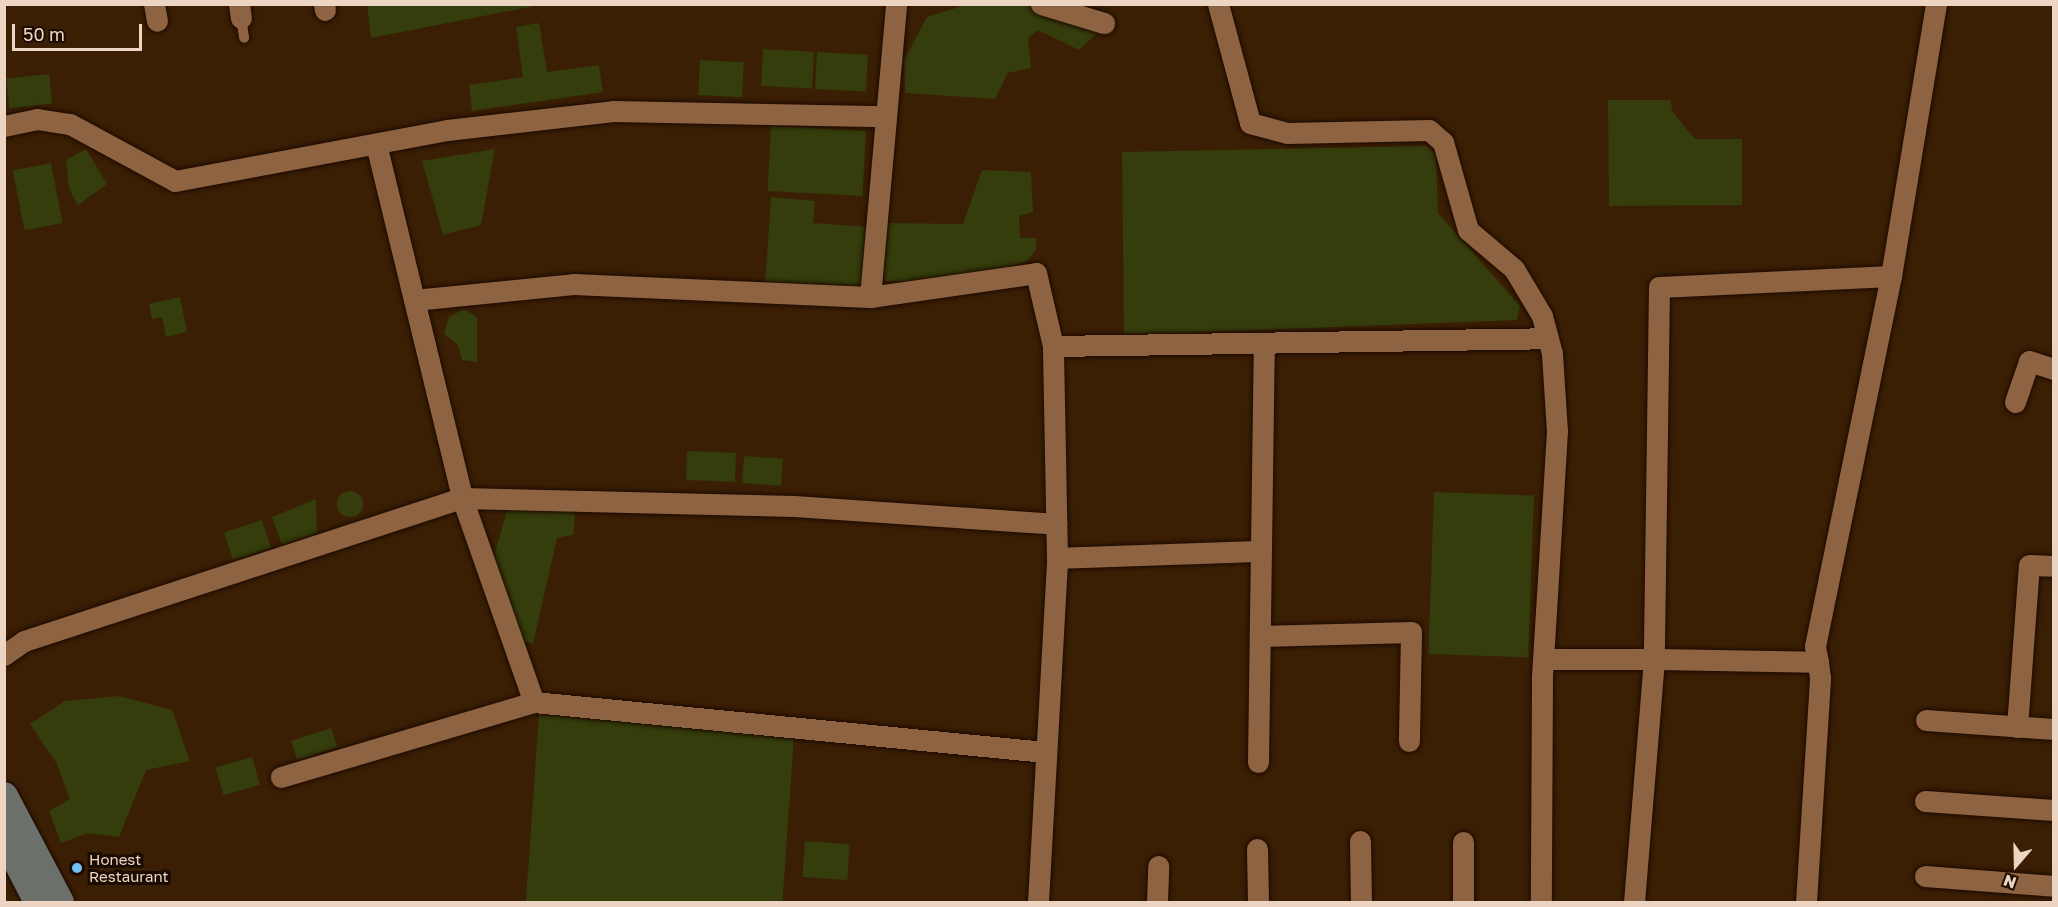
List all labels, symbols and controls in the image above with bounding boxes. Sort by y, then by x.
scale bar [15,12,146,50]
text: 50 m [23,23,65,45]
north arrow [1986,835,2046,895]
place label: Honest Restaurant [89,850,168,885]
marker: Honest Restaurant [70,861,84,875]
text: N [2001,870,2019,893]

